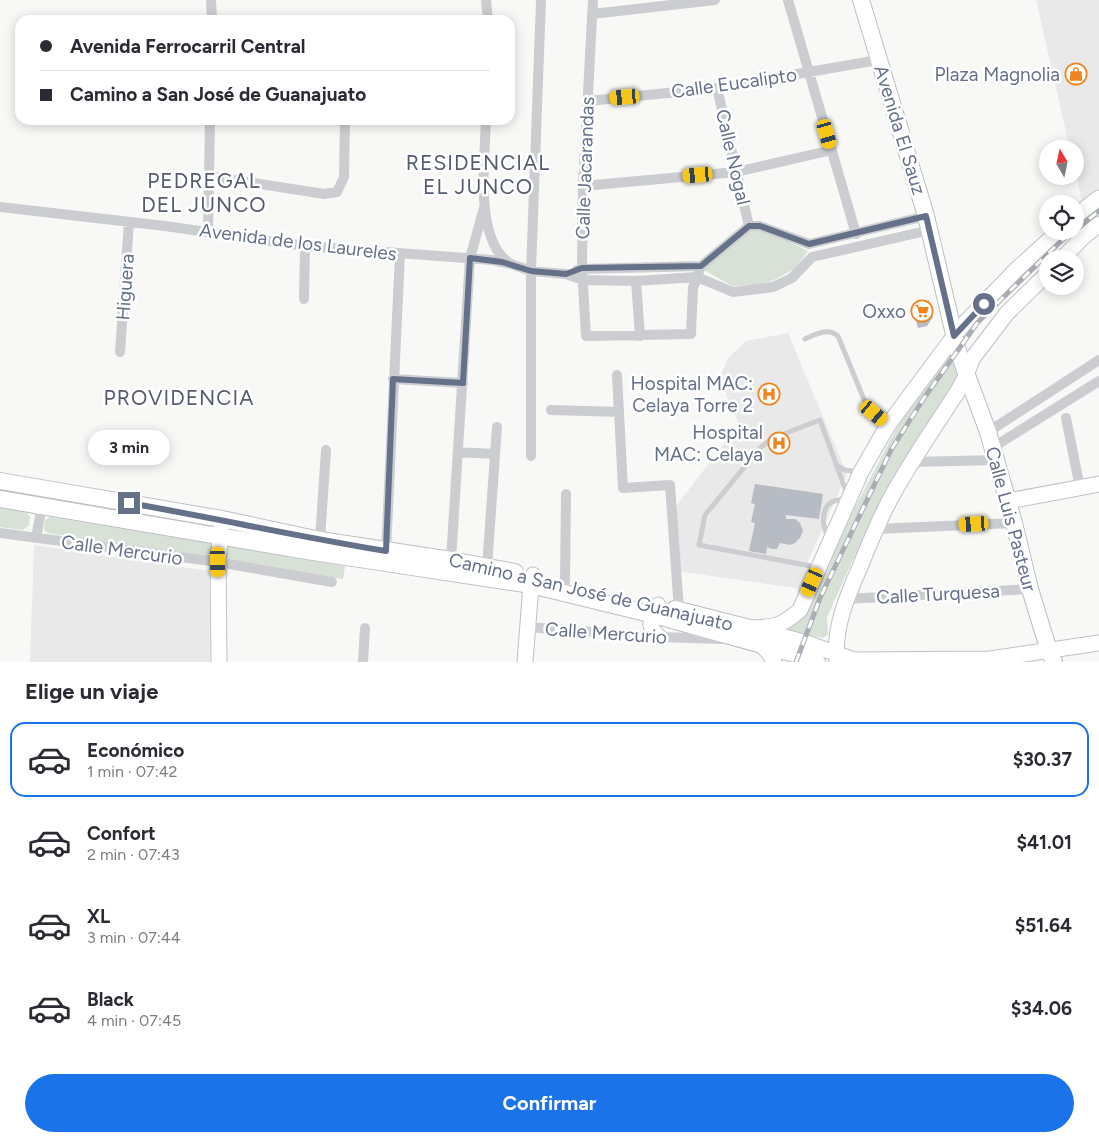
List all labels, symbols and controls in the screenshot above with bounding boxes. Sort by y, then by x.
text: Avenida Ferrocarril Central [70,35,305,58]
street label: Avenida El Sauz [869,62,931,198]
shop icon: Plaza Magnolia [1064,62,1088,86]
street label: Calle Eucalipto [670,63,798,103]
place label: Plaza Magnolia [935,63,1060,86]
text: Camino a San José de Guanajuato [70,83,366,106]
car [609,88,640,106]
street label: Calle Jacarandas [571,96,599,240]
street label: Calle Nogal [711,107,755,207]
car [815,118,838,150]
north arrow [1039,140,1084,185]
map controls [1039,140,1084,295]
district label: RESIDENCIAL EL JUNCO [406,150,550,199]
car [682,166,713,184]
district label: PEDREGAL DEL JUNCO [141,168,267,217]
button: locate [1039,195,1084,240]
street label: Avenida de los Laureles [198,218,398,266]
button: layers [1039,250,1084,295]
street label: Higuera [111,253,139,321]
route start [973,293,995,315]
supermarket icon: Oxxo [910,299,934,323]
place label: Oxxo [862,300,906,323]
place label: Hospital MAC: Celaya Torre 2 [630,372,753,417]
hospital icon: Hospital MAC: Celaya Torre 2 [757,382,781,406]
district label: PROVIDENCIA [104,385,254,410]
car [857,398,890,428]
place label: Hospital MAC: Celaya [654,421,763,466]
callout: 3 min [88,430,170,466]
hospital icon: Hospital MAC: Celaya [767,431,791,455]
text: 3 min [109,438,149,457]
street label: Calle Luis Pasteur [981,444,1042,595]
route end [118,492,140,514]
car [958,516,989,532]
street label: Calle Mercurio [60,530,184,570]
car [210,547,225,577]
street label: Camino a San José de Guanajuato [447,548,735,636]
car [799,565,824,599]
street label: Calle Turquesa [876,579,1000,609]
street label: Calle Mercurio [544,617,668,649]
text: Elige un viaje [25,678,158,705]
icon: car [27,737,72,782]
text: Económico [87,739,184,762]
text: $30.37 [1013,748,1072,771]
text: 1 min · 07:42 [87,762,178,781]
icon: car [27,820,72,865]
text: Confort [87,822,156,845]
text: $41.01 [1016,831,1072,854]
text: 2 min · 07:43 [87,845,180,864]
icon: car [27,903,72,948]
text: XL [87,905,110,928]
text: $51.64 [1015,914,1072,937]
text: 3 min · 07:44 [87,928,181,947]
icon: car [27,986,72,1031]
text: Black [87,988,134,1011]
text: $34.06 [1011,997,1072,1020]
text: 4 min · 07:45 [87,1011,181,1030]
button: Confirmar [25,1074,1074,1132]

